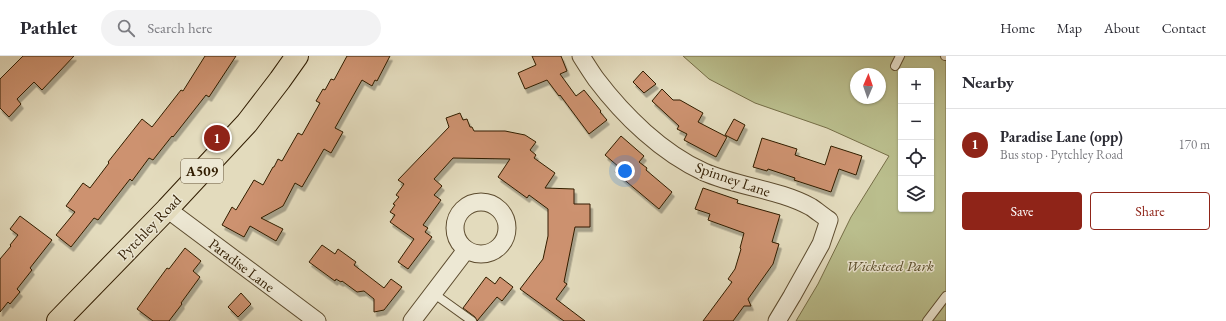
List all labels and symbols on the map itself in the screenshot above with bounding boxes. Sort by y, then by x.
north arrow [850,68,886,104]
pin: 1 [204,123,230,153]
street label: Spinney Lane [693,157,773,201]
road number: A509 [181,159,223,183]
your location [615,161,635,181]
street label: Pytchley Road [113,190,185,264]
street label: Paradise Lane [205,234,279,296]
park label: Wicksteed Park [846,256,934,275]

